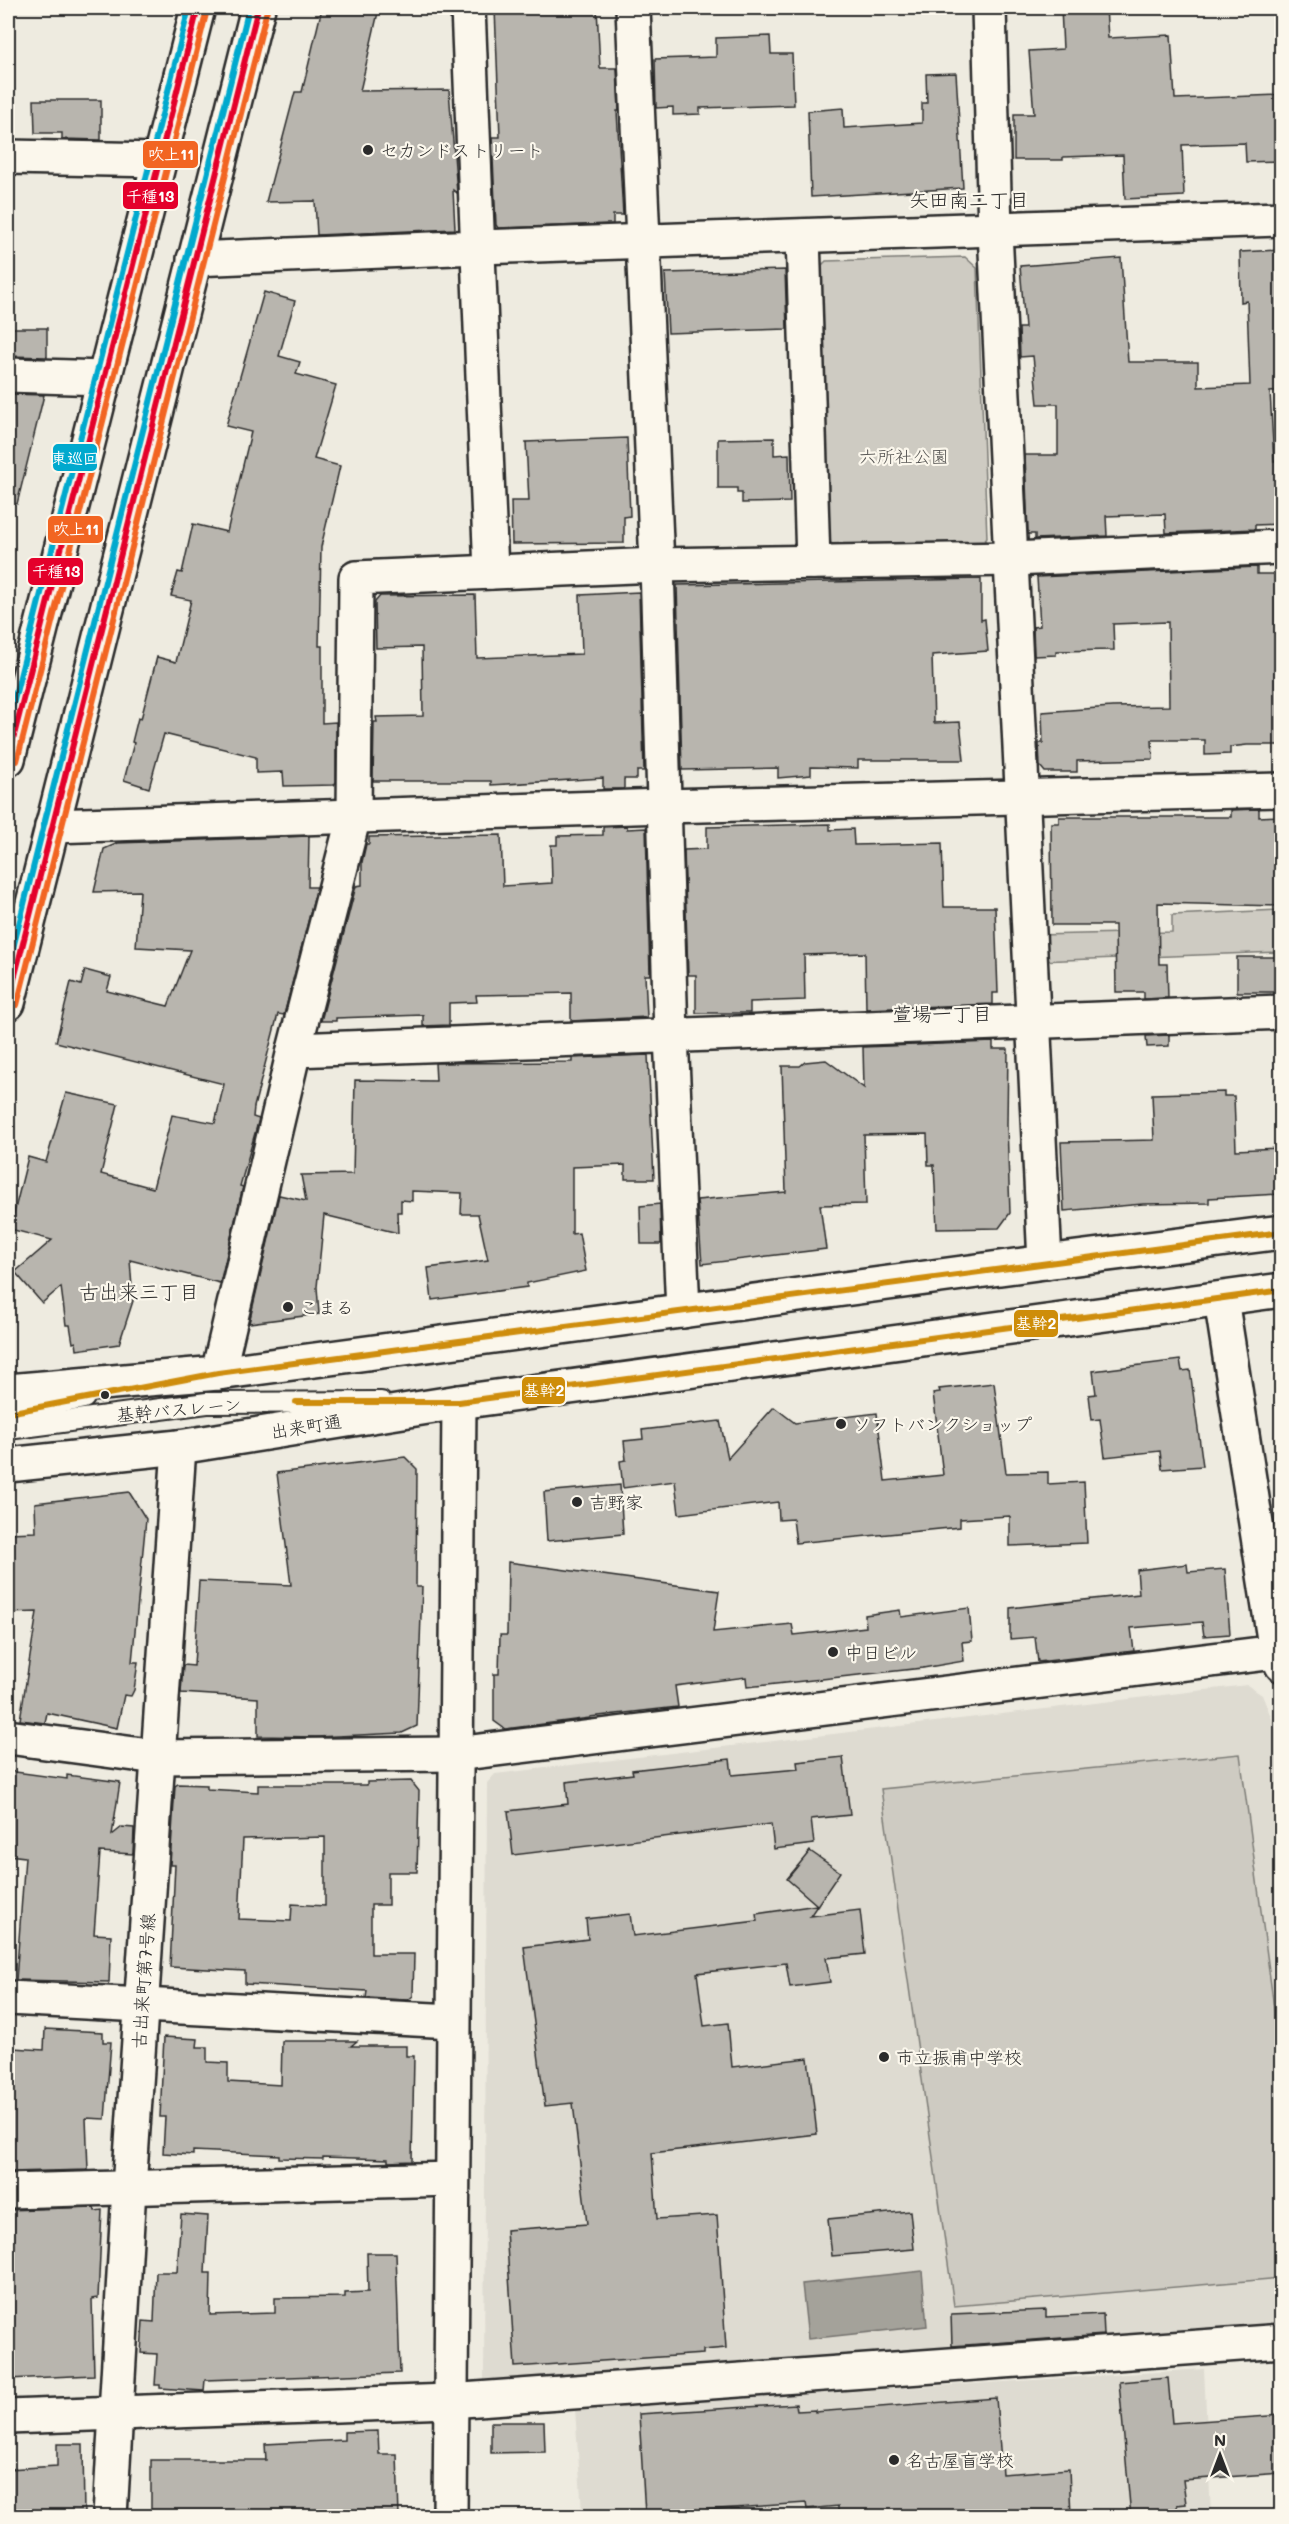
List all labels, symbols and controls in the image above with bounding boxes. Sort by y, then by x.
place label: セカンドストリート [380,138,543,162]
line badge: 吹上11 [142,140,199,169]
text: 吹上11 [148,143,194,164]
marker: セカンドストリート [361,143,375,157]
line badge: 千種13 [122,181,179,210]
text: 千種13 [126,185,175,206]
district label: 矢田南二丁目 [909,186,1029,212]
line badge: 東巡回 [52,443,98,472]
park label: 六所社公園 [859,444,949,468]
text: 東巡回 [51,447,99,468]
line badge: 吹上11 [47,515,104,544]
text: 吹上11 [53,518,99,539]
line badge: 千種13 [27,557,84,586]
text: 千種13 [32,560,81,581]
district label: 萱場一丁目 [892,1000,992,1026]
district label: 古出来三丁目 [79,1278,199,1304]
place label: こまる [300,1295,354,1319]
marker: こまる [281,1300,295,1314]
line badge: 基幹2 [1013,1309,1059,1338]
text: 基幹2 [1016,1312,1057,1333]
line badge: 基幹2 [521,1376,566,1405]
text: 基幹2 [524,1379,565,1400]
unlabelled marker [99,1389,111,1401]
street label: 基幹バスレーン [115,1392,243,1426]
street label: 出来町通 [269,1409,343,1443]
place label: ソフトバンクショップ [853,1412,1032,1436]
marker: ソフトバンクショップ [834,1417,848,1431]
place label: 吉野家 [589,1490,643,1514]
marker: 吉野家 [570,1495,584,1509]
place label: 中日ビル [845,1640,917,1664]
marker: 中日ビル [826,1645,840,1659]
street label: 古出来町第7号線 [126,1912,160,2050]
place label: 市立振甫中学校 [896,2045,1022,2069]
marker: 市立振甫中学校 [877,2050,891,2064]
north arrow [1190,2425,1250,2485]
text: N [1214,2429,1226,2450]
place label: 名古屋盲学校 [906,2448,1014,2472]
marker: 名古屋盲学校 [887,2453,901,2467]

